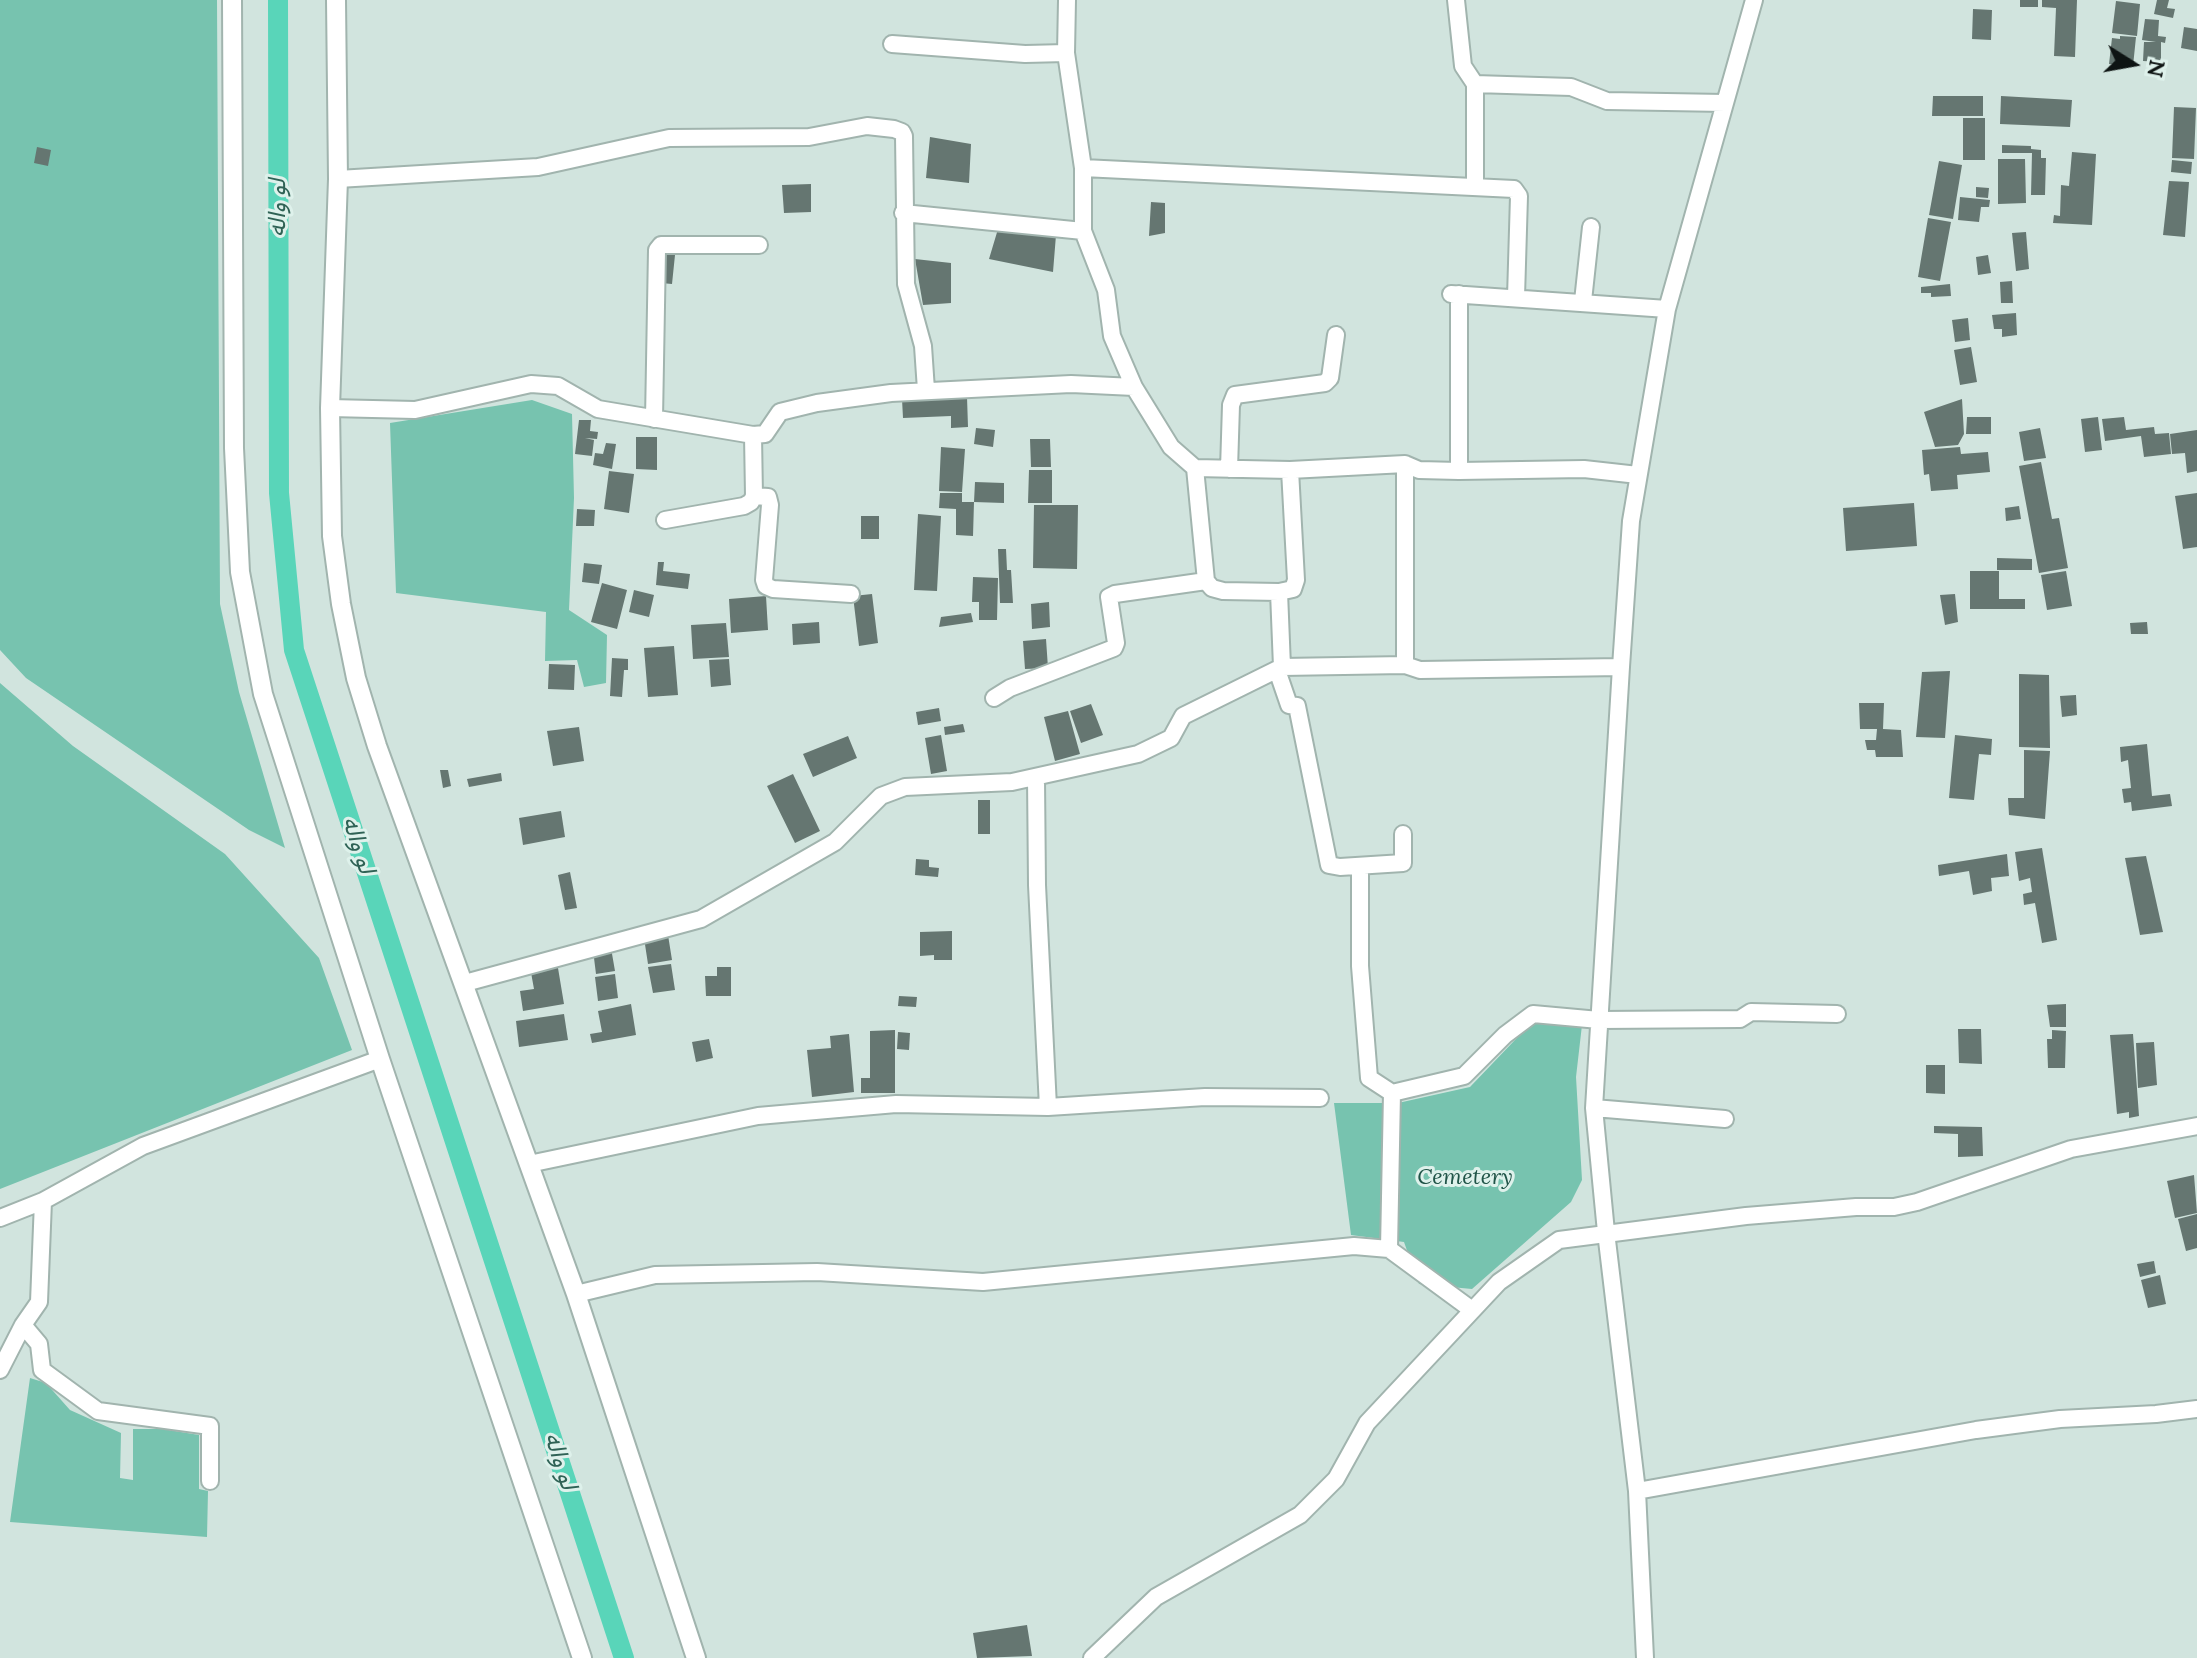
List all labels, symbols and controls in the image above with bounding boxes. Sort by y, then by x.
north arrow [2093,24,2173,104]
text: N [2141,58,2172,80]
water label: لو واله [264,179,292,237]
water label: لو واله [335,813,381,877]
park label: Cemetery [1417,1165,1513,1191]
water label: لو واله [537,1429,583,1493]

